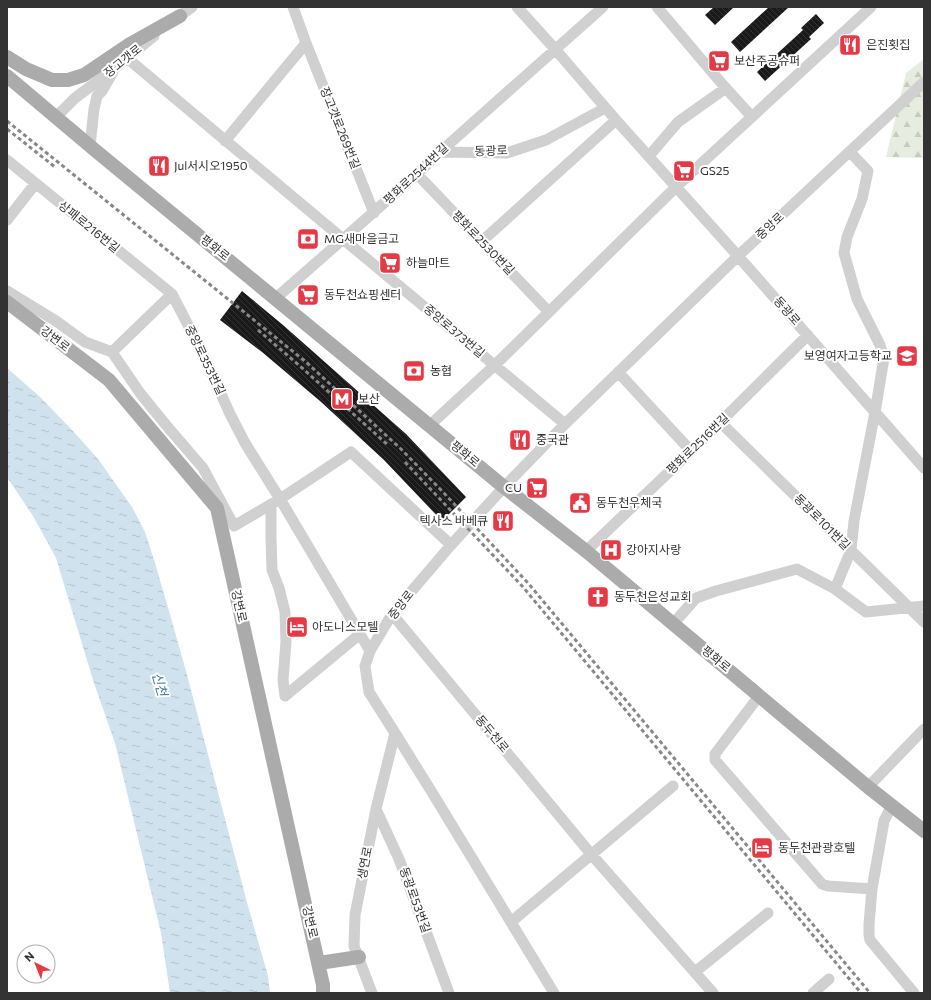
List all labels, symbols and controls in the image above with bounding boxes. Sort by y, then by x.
restaurant icon: 은진횟집 [837,32,863,58]
place label: 은진횟집 [866,37,910,51]
street label: 장고갯로 [101,41,144,80]
supermarket icon: 보산주공슈퍼 [706,48,732,74]
place label: 보산주공슈퍼 [734,53,800,67]
street label: 장고갯로269번길 [318,85,364,171]
street label: 평화로2544번길 [380,140,451,207]
street label: 동광로 [474,142,508,158]
restaurant icon: Jul서시오1950 [146,153,172,179]
place label: Jul서시오1950 [174,158,248,173]
supermarket icon: GS25 [671,158,697,184]
place label: GS25 [700,163,729,177]
street label: 상패로216번길 [56,197,123,255]
street label: 평화로2530번길 [450,207,518,277]
street label: 중앙로 [752,209,786,242]
bank icon: MG새마을금고 [295,226,321,252]
street label: 평화로 [198,231,233,263]
place label: MG새마을금고 [324,231,399,245]
supermarket icon: 하늘마트 [377,250,403,276]
place label: 하늘마트 [406,255,450,269]
supermarket icon: 동두천쇼핑센터 [295,282,321,308]
place label: 동두천쇼핑센터 [324,287,401,301]
street label: 동광로 [772,293,804,327]
street label: 중앙로373번길 [421,301,488,360]
street label: 강변로 [38,322,73,354]
street label: 중앙로353번길 [183,322,229,397]
school or university icon: 보영여자고등학교 [894,343,920,369]
place label: 보영여자고등학교 [804,348,892,362]
bank icon: 농협 [401,358,427,384]
place label: 농협 [430,363,452,377]
metro station icon: 보산 [329,386,355,412]
place label: 보산 [358,391,380,405]
street label: 평화로2516번길 [663,410,731,477]
restaurant icon: 중국관 [507,427,533,453]
place label: 중국관 [536,432,569,446]
street label: 평화로 [448,437,483,469]
supermarket icon: CU [524,475,550,501]
place label: CU [505,480,522,494]
public building icon: 동두천우체국 [567,490,593,516]
street label: 동광로101번길 [792,490,854,552]
place label: 동두천우체국 [596,495,662,509]
restaurant icon: 텍사스 바베큐 [490,508,516,534]
place label: 텍사스 바베큐 [419,513,488,527]
hospital icon: 강아지사랑 [598,537,624,563]
place label: 강아지사랑 [626,542,681,556]
church icon: 동두천은성교회 [585,584,611,610]
street label: 중앙로 [384,587,416,622]
street label: 강변로 [229,588,251,623]
place label: 동두천은성교회 [614,589,691,603]
hotel icon: 아도니스모텔 [284,614,310,640]
place label: 아도니스모텔 [312,619,378,633]
street label: 평화로 [699,642,734,674]
water label: 신천 [149,670,171,699]
street label: 동두천로 [473,712,512,755]
hotel icon: 동두천관광호텔 [749,835,775,861]
place label: 동두천관광호텔 [778,840,855,854]
street label: 생연로 [354,845,374,880]
street label: 동광로53번길 [398,865,434,934]
street label: 강변로 [300,904,322,939]
north arrow [16,944,56,984]
text: N [21,949,36,964]

